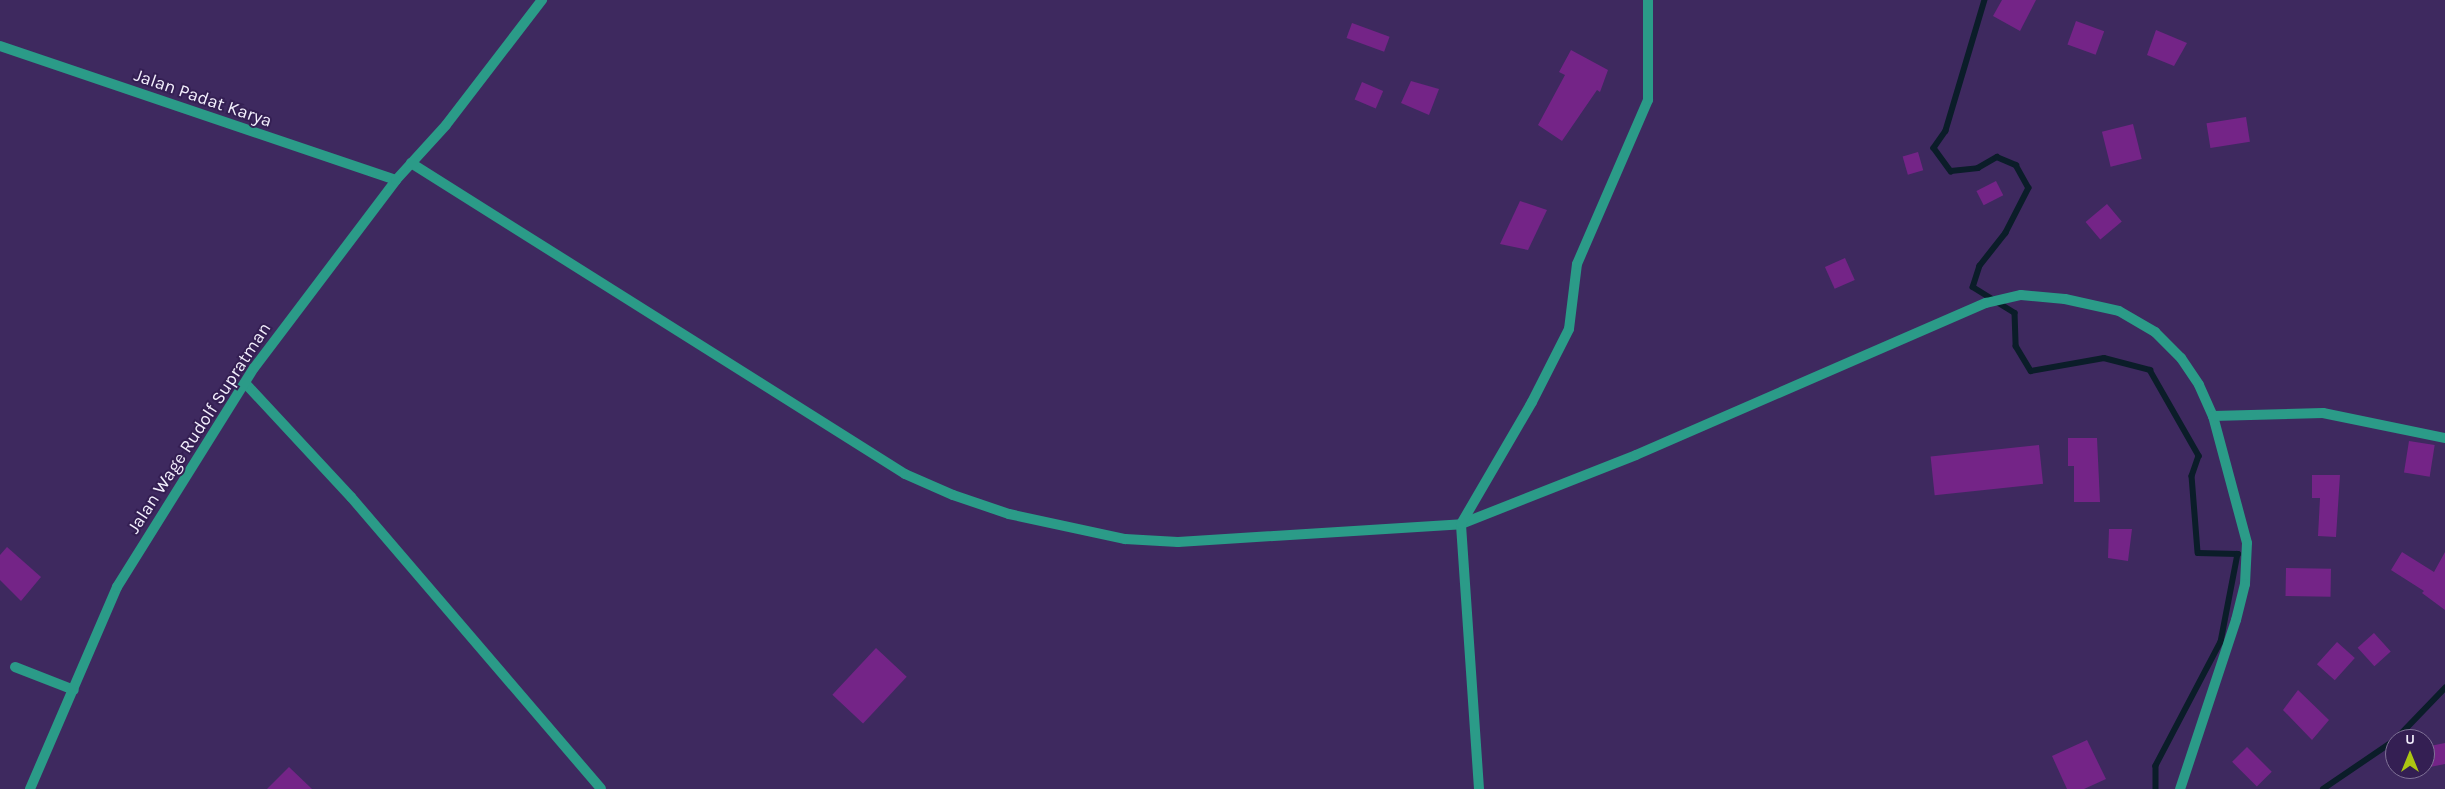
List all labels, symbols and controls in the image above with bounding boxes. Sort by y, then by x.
street label: Jalan Padat Karya [131,64,275,132]
street label: Jalan Wage Rudolf Supratman [123,318,275,538]
north arrow [2385,729,2435,779]
text: U [2405,731,2415,748]

